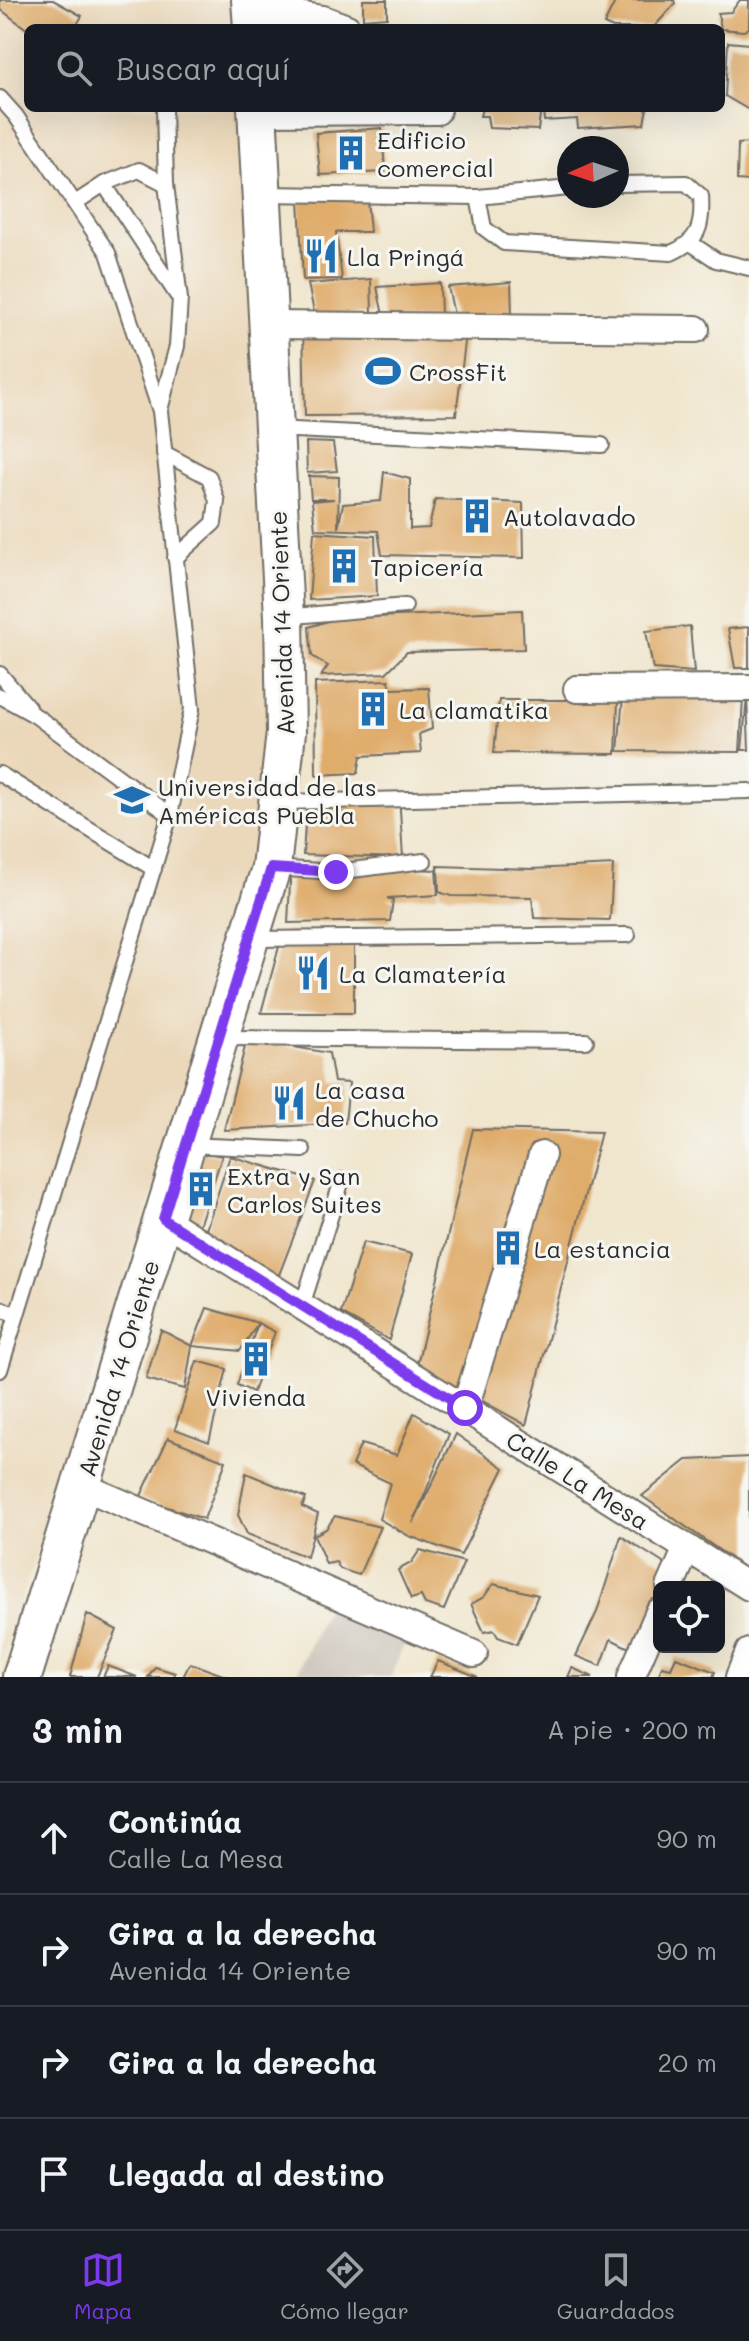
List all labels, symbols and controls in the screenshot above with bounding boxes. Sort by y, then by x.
search box [24,24,725,112]
icon: search [52,46,96,90]
text: Buscar aquí [116,48,290,88]
place label: Edificio comercial [377,124,494,183]
building icon: Edificio comercial [332,134,370,172]
north arrow [557,136,629,208]
restaurant icon: Lla Pringá [302,237,340,275]
place label: Lla Pringá [347,241,465,272]
sports icon: CrossFit [364,352,402,390]
place label: CrossFit [409,356,507,387]
building icon: Autolavado [458,497,496,535]
place label: Autolavado [503,501,636,532]
street label: Avenida 14 Oriente [262,510,300,736]
building icon: Tapicería [325,547,363,585]
place label: Tapicería [370,551,484,582]
building icon: La clamatika [354,690,392,728]
place label: La clamatika [399,694,549,725]
place label: Universidad de las Américas Puebla [158,771,377,830]
school or university icon: Universidad de las Américas Puebla [113,781,151,819]
route end [318,854,354,890]
restaurant icon: La Clamatería [294,954,332,992]
place label: La Clamatería [339,958,506,989]
place label: La casa de Chucho [315,1074,438,1133]
restaurant icon: La casa de Chucho [270,1084,308,1122]
place label: Extra y San Carlos Suites [227,1160,382,1219]
building icon: Extra y San Carlos Suites [182,1170,220,1208]
building icon: La estancia [489,1229,527,1267]
place label: La estancia [534,1233,671,1264]
street label: Avenida 14 Oriente [70,1256,166,1480]
building icon: Vivienda [237,1340,275,1378]
place label: Vivienda [205,1381,307,1412]
route start [447,1390,483,1426]
street label: Calle La Mesa [501,1424,655,1536]
map controls [653,1581,725,1653]
button: locate [653,1581,725,1653]
text: 3 min [32,1707,123,1752]
text: A pie · 200 m [547,1712,717,1746]
text: Continúa [108,1801,242,1841]
icon: ahead [32,1816,76,1860]
text: 90 m [657,1821,717,1855]
text: Calle La Mesa [108,1841,284,1875]
text: Gira a la derecha [108,1913,377,1953]
icon: right [32,1928,76,1972]
text: 90 m [657,1933,717,1967]
text: Avenida 14 Oriente [108,1953,351,1987]
icon: right [32,2040,76,2084]
text: Gira a la derecha [108,2042,377,2082]
text: 20 m [657,2045,717,2079]
icon: arrive [32,2152,76,2196]
text: Llegada al destino [108,2154,384,2194]
tab: Mapa [74,2248,132,2325]
tab: Cómo llegar [280,2248,409,2325]
tab: Guardados [557,2248,675,2325]

